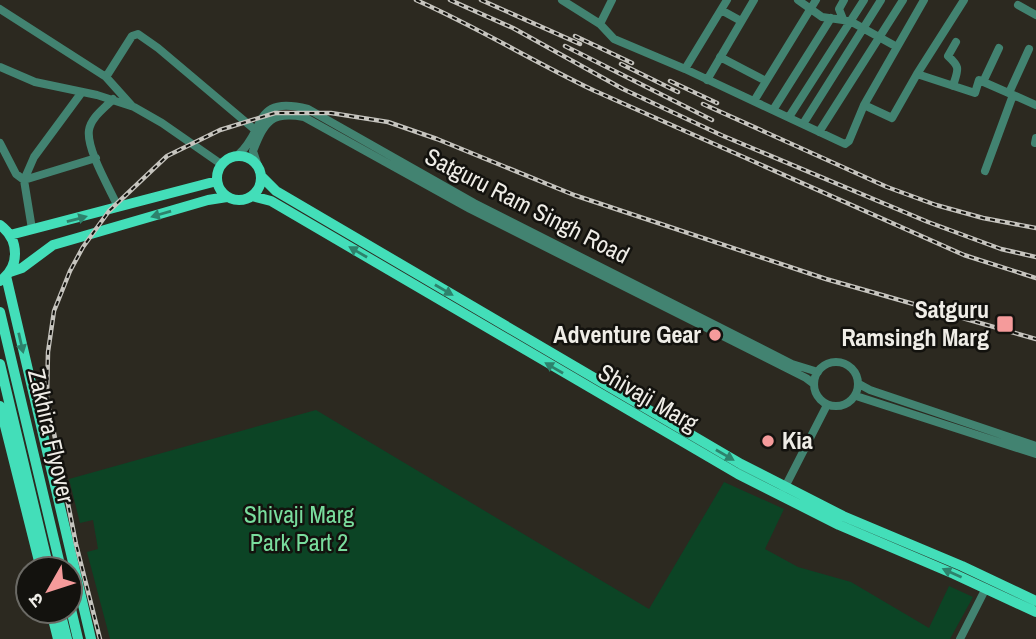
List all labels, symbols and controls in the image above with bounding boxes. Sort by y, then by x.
street label: Satguru Ram Singh Road [420,140,635,271]
one-way arrow [151,209,172,219]
one-way arrow [66,213,88,224]
one-way arrow [349,246,368,259]
one-way arrow [435,284,454,296]
place label: Satguru Ramsingh Marg [841,293,989,353]
marker: Satguru Ramsingh Marg [995,314,1015,334]
place label: Adventure Gear [553,318,701,350]
marker: Adventure Gear [707,327,723,343]
one-way arrow [16,332,27,354]
street label: Shivaji Marg [593,356,704,439]
one-way arrow [545,361,564,374]
street label: Zakhira Flyover [21,366,83,506]
place label: Kia [782,424,813,456]
marker: Kia [760,433,776,449]
one-way arrow [715,448,734,461]
park label: Shivaji Marg Park Part 2 [244,498,354,558]
north arrow [14,555,84,625]
one-way arrow [942,567,962,579]
text: उ [22,588,49,613]

